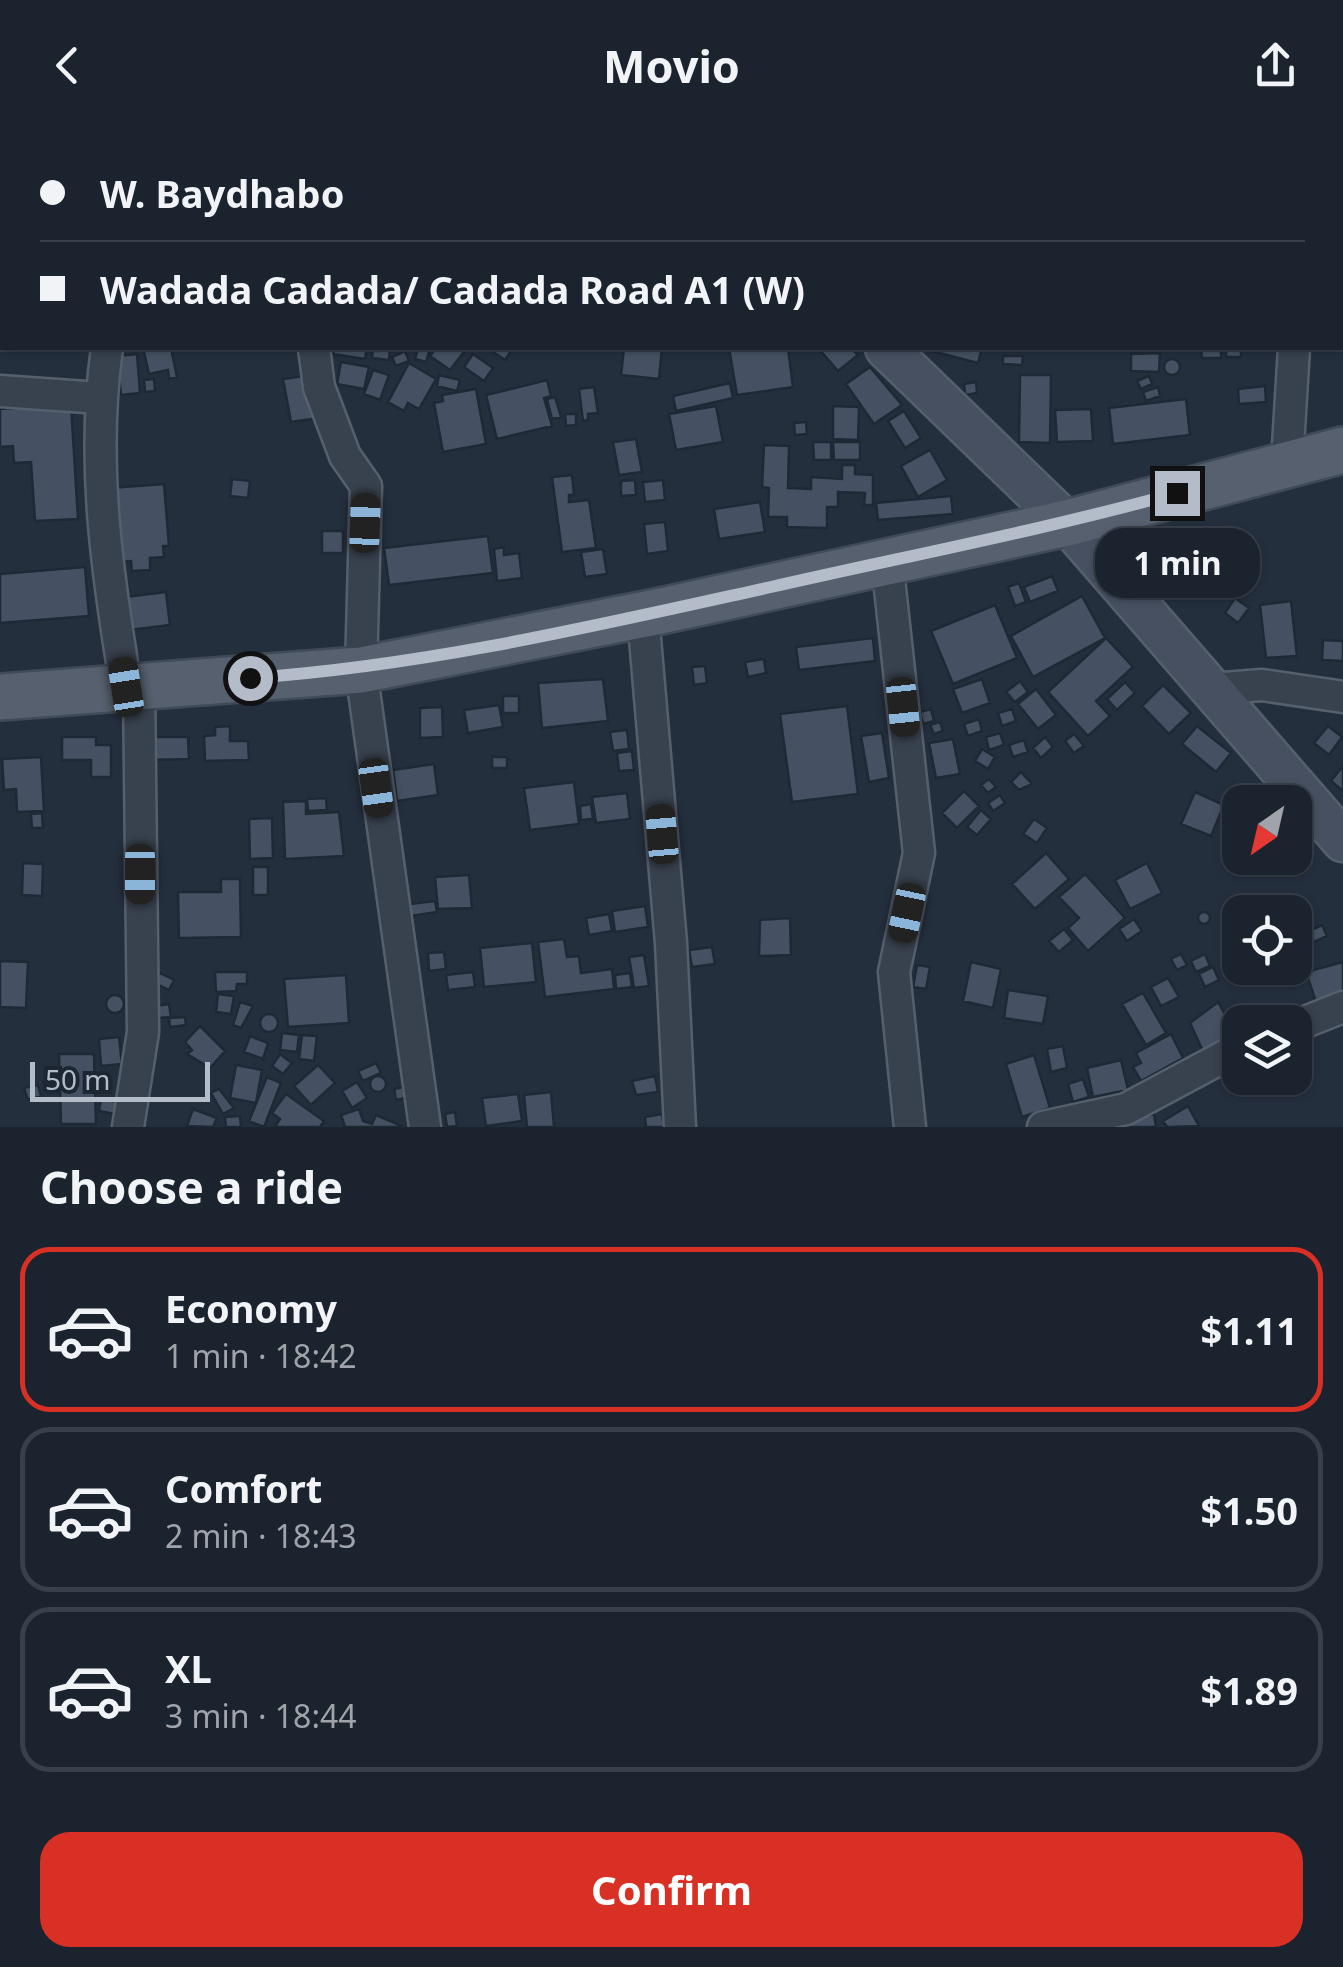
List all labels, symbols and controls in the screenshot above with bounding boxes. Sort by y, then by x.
text: Movio [603,35,740,96]
icon: back [40,38,95,93]
icon: share [1248,38,1303,93]
text: W. Baydhabo [100,167,344,219]
text: Wadada Cadada/ Cadada Road A1 (W) [100,263,805,315]
route end [1155,471,1200,516]
car [349,492,381,554]
callout: 1 min [1094,528,1260,598]
text: 1 min [1133,541,1222,584]
car [106,655,146,719]
route start [228,656,273,701]
car [885,676,921,738]
car [357,756,395,820]
north arrow [1222,785,1312,875]
map controls [1222,785,1312,1095]
car [644,803,680,865]
car [125,844,155,904]
car [886,881,928,945]
button: locate [1222,895,1312,985]
button: layers [1222,1005,1312,1095]
scale bar [30,1057,210,1101]
text: 50 m [45,1060,111,1098]
text: Choose a ride [40,1156,343,1217]
text: Economy [165,1282,337,1334]
icon: car [45,1285,135,1375]
text: $1.11 [1200,1304,1298,1356]
text: 1 min · 18:42 [165,1334,357,1377]
text: Comfort [165,1462,322,1514]
icon: car [45,1465,135,1555]
text: $1.50 [1200,1484,1298,1536]
text: 2 min · 18:43 [165,1514,357,1557]
text: XL [165,1642,212,1694]
icon: car [45,1645,135,1735]
text: $1.89 [1200,1664,1298,1716]
text: 3 min · 18:44 [165,1694,357,1737]
button: Confirm [40,1832,1303,1947]

